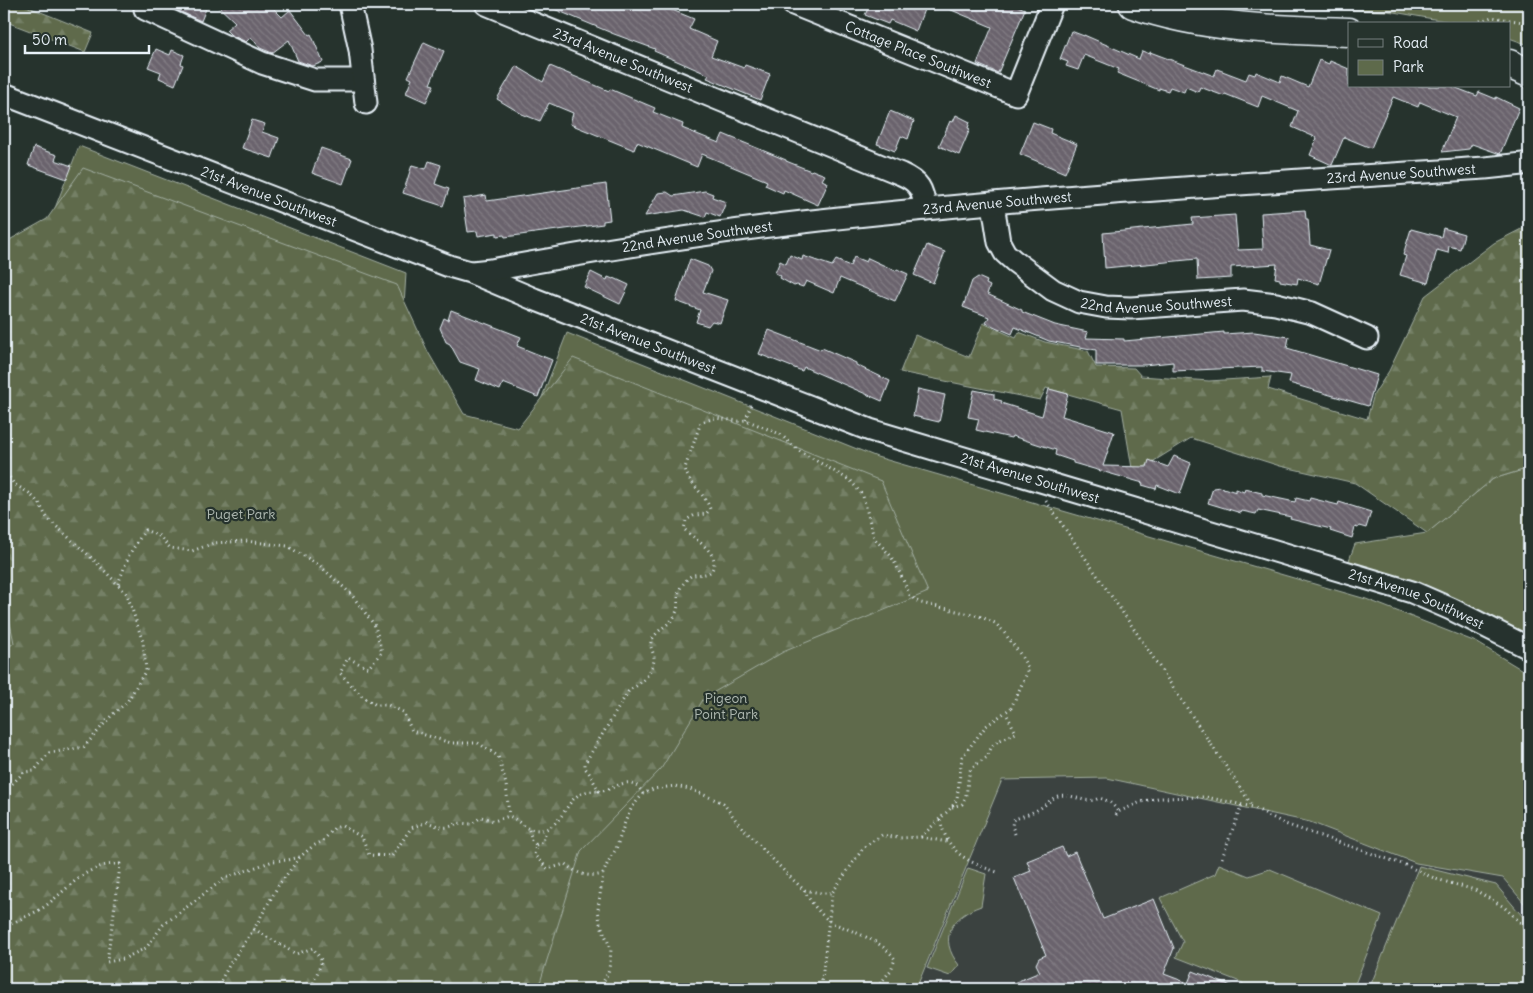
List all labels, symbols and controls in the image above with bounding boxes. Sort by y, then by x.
street label: Cottage Place Southwest [842,17,994,92]
scale bar [25,22,149,54]
legend [1348,22,1510,88]
street label: 23rd Avenue Southwest [550,23,696,97]
text: 50 m [32,30,67,49]
text: Road [1393,33,1428,52]
text: Park [1393,57,1424,76]
street label: 23rd Avenue Southwest [1326,160,1476,187]
street label: 21st Avenue Southwest [198,162,340,231]
street label: 23rd Avenue Southwest [922,187,1073,218]
street label: 22nd Avenue Southwest [621,217,774,256]
street label: 22nd Avenue Southwest [1079,292,1233,317]
street label: 21st Avenue Southwest [578,309,719,378]
street label: 21st Avenue Southwest [958,449,1102,507]
park label: Puget Park [207,505,275,523]
street label: 21st Avenue Southwest [1346,565,1487,633]
park label: Pigeon Point Park [694,689,758,723]

